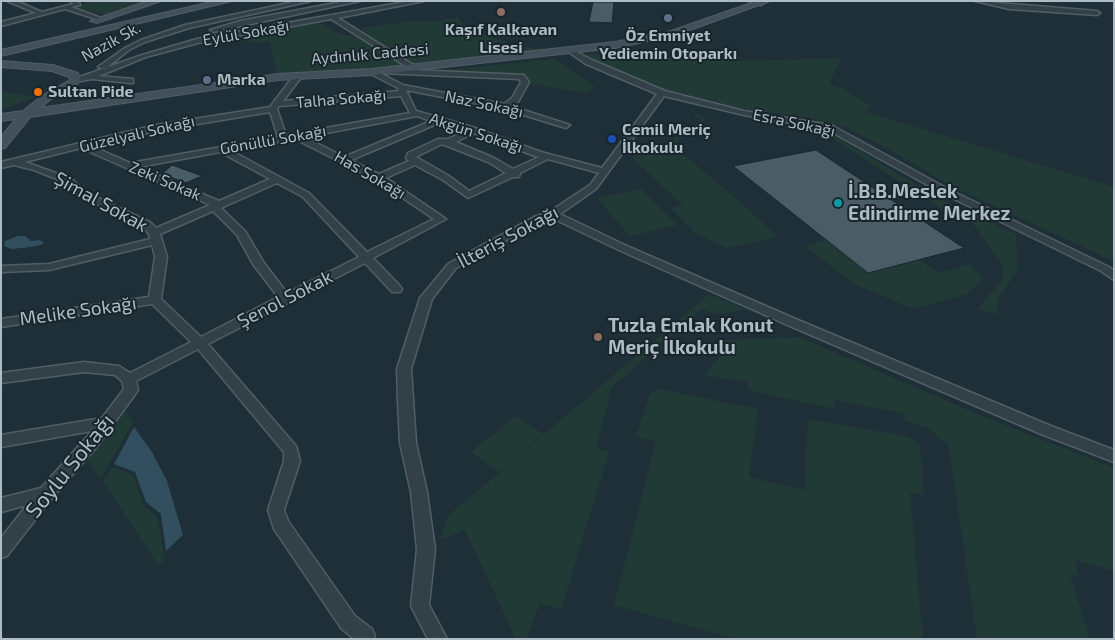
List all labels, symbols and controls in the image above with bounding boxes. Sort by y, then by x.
marker: Kaşıf Kalkavan Lisesi [495,6,507,18]
marker: Öz Emniyet Yediemin Otoparkı [662,12,674,24]
street label: Eylül Sokağı [201,16,291,50]
street label: Nazik Sk. [78,18,144,66]
place label: Kaşıf Kalkavan Lisesi [445,20,557,58]
place label: Öz Emniyet Yediemin Otoparkı [599,26,737,64]
street label: Aydınlık Caddesi [310,39,430,69]
place label: Marka [217,70,266,90]
marker: Marka [201,74,213,86]
place label: Sultan Pide [48,82,134,102]
street label: Talha Sokağı [295,85,387,113]
marker: Sultan Pide [32,86,44,98]
street label: Naz Sokağı [443,86,525,122]
street label: Esra Sokağı [751,105,837,141]
street label: Akgün Sokağı [427,109,525,157]
street label: Güzelyalı Sokağı [78,111,196,157]
place label: Cemil Meriç İlkokulu [622,120,711,158]
street label: Gönüllü Sokağı [218,121,328,159]
marker: Cemil Meriç İlkokulu [606,133,618,145]
street label: Has Sokağı [331,147,409,203]
street label: Zeki Sokak [126,157,204,205]
street label: Şimal Sokak [50,167,152,237]
place label: İ.B.B.Meslek Edindirme Merkez [848,181,1010,225]
marker: İ.B.B.Meslek Edindirme Merkez [832,197,844,209]
street label: İlteriş Sokağı [454,201,562,273]
street label: Şenol Sokak [234,265,336,333]
street label: Melike Sokağı [18,292,138,330]
place label: Tuzla Emlak Konut Meriç İlkokulu [608,315,773,359]
marker: Tuzla Emlak Konut Meriç İlkokulu [592,331,604,343]
street label: Soylu Sokağı [20,409,120,523]

